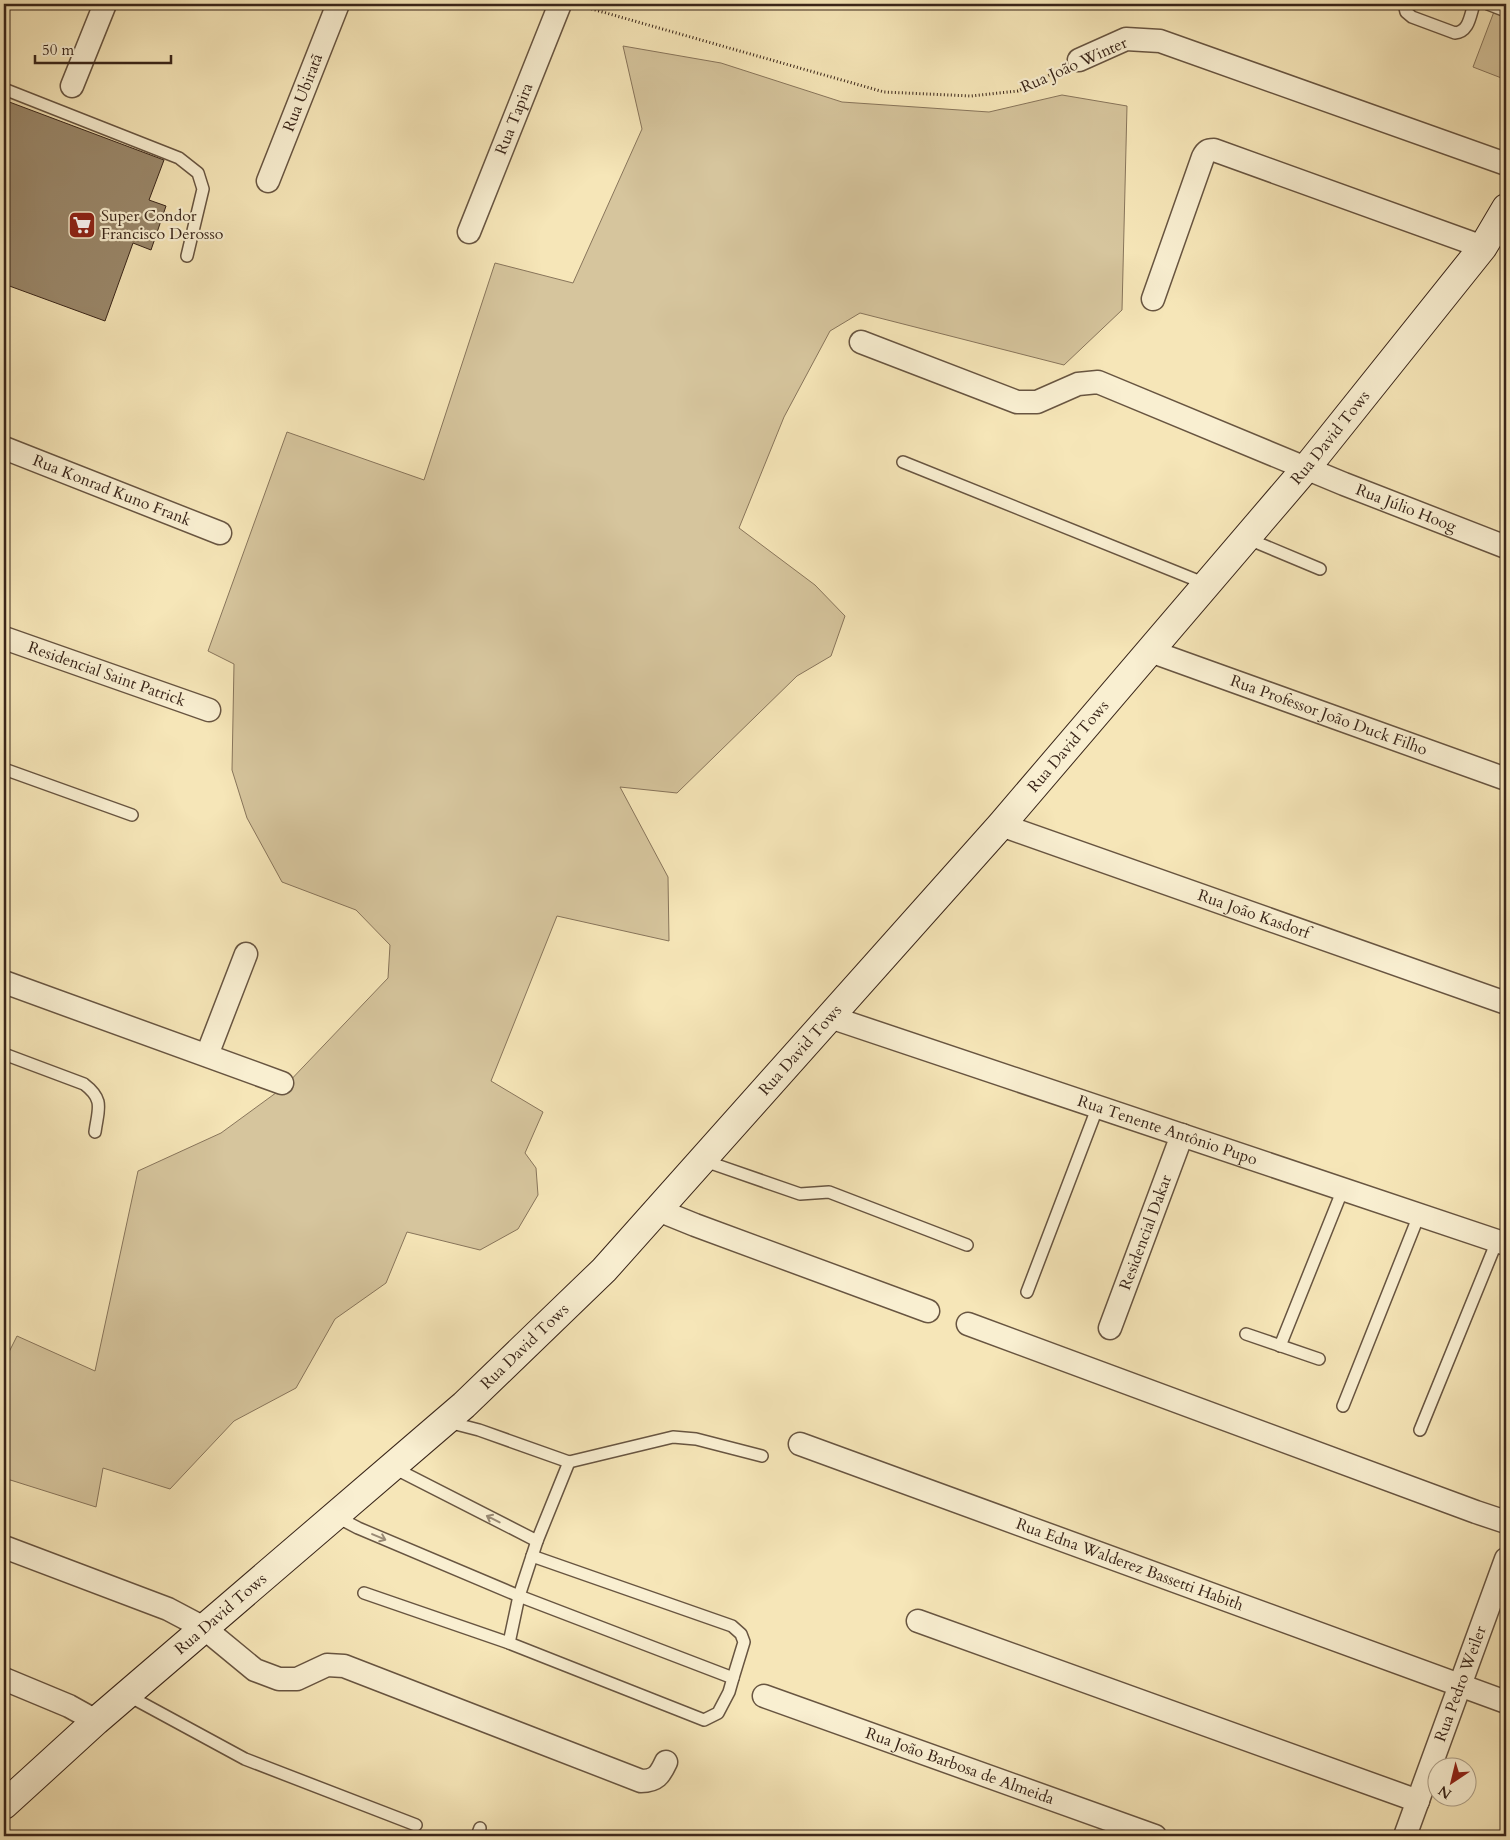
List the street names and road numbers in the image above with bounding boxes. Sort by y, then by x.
street label: Rua João Winter [1017,32,1131,98]
street label: Rua Ubiratã [278,50,328,135]
street label: Rua Tapira [490,79,538,158]
street label: Rua David Tows [1286,386,1375,489]
street label: Rua Konrad Kuno Frank [29,449,195,532]
street label: Rua Júlio Hoog [1353,479,1460,538]
street label: Residencial Saint Patrick [25,636,189,712]
street label: Rua Professor João Duck Filho [1227,670,1431,761]
street label: Rua David Tows [1023,695,1114,797]
street label: Rua João Kasdorf [1195,884,1316,945]
street label: Rua David Tows [754,1000,847,1100]
street label: Rua Tenente Antônio Pupo [1075,1090,1261,1171]
street label: Residencial Dakar [1114,1172,1177,1293]
street label: Rua David Tows [476,1299,574,1394]
street label: Rua Edna Walderez Bassetti Habith [1013,1513,1247,1616]
street label: Rua David Tows [170,1568,272,1660]
street label: Rua Pedro Weiler [1429,1623,1492,1745]
street label: Rua João Barbosa de Almeida [863,1722,1057,1810]

